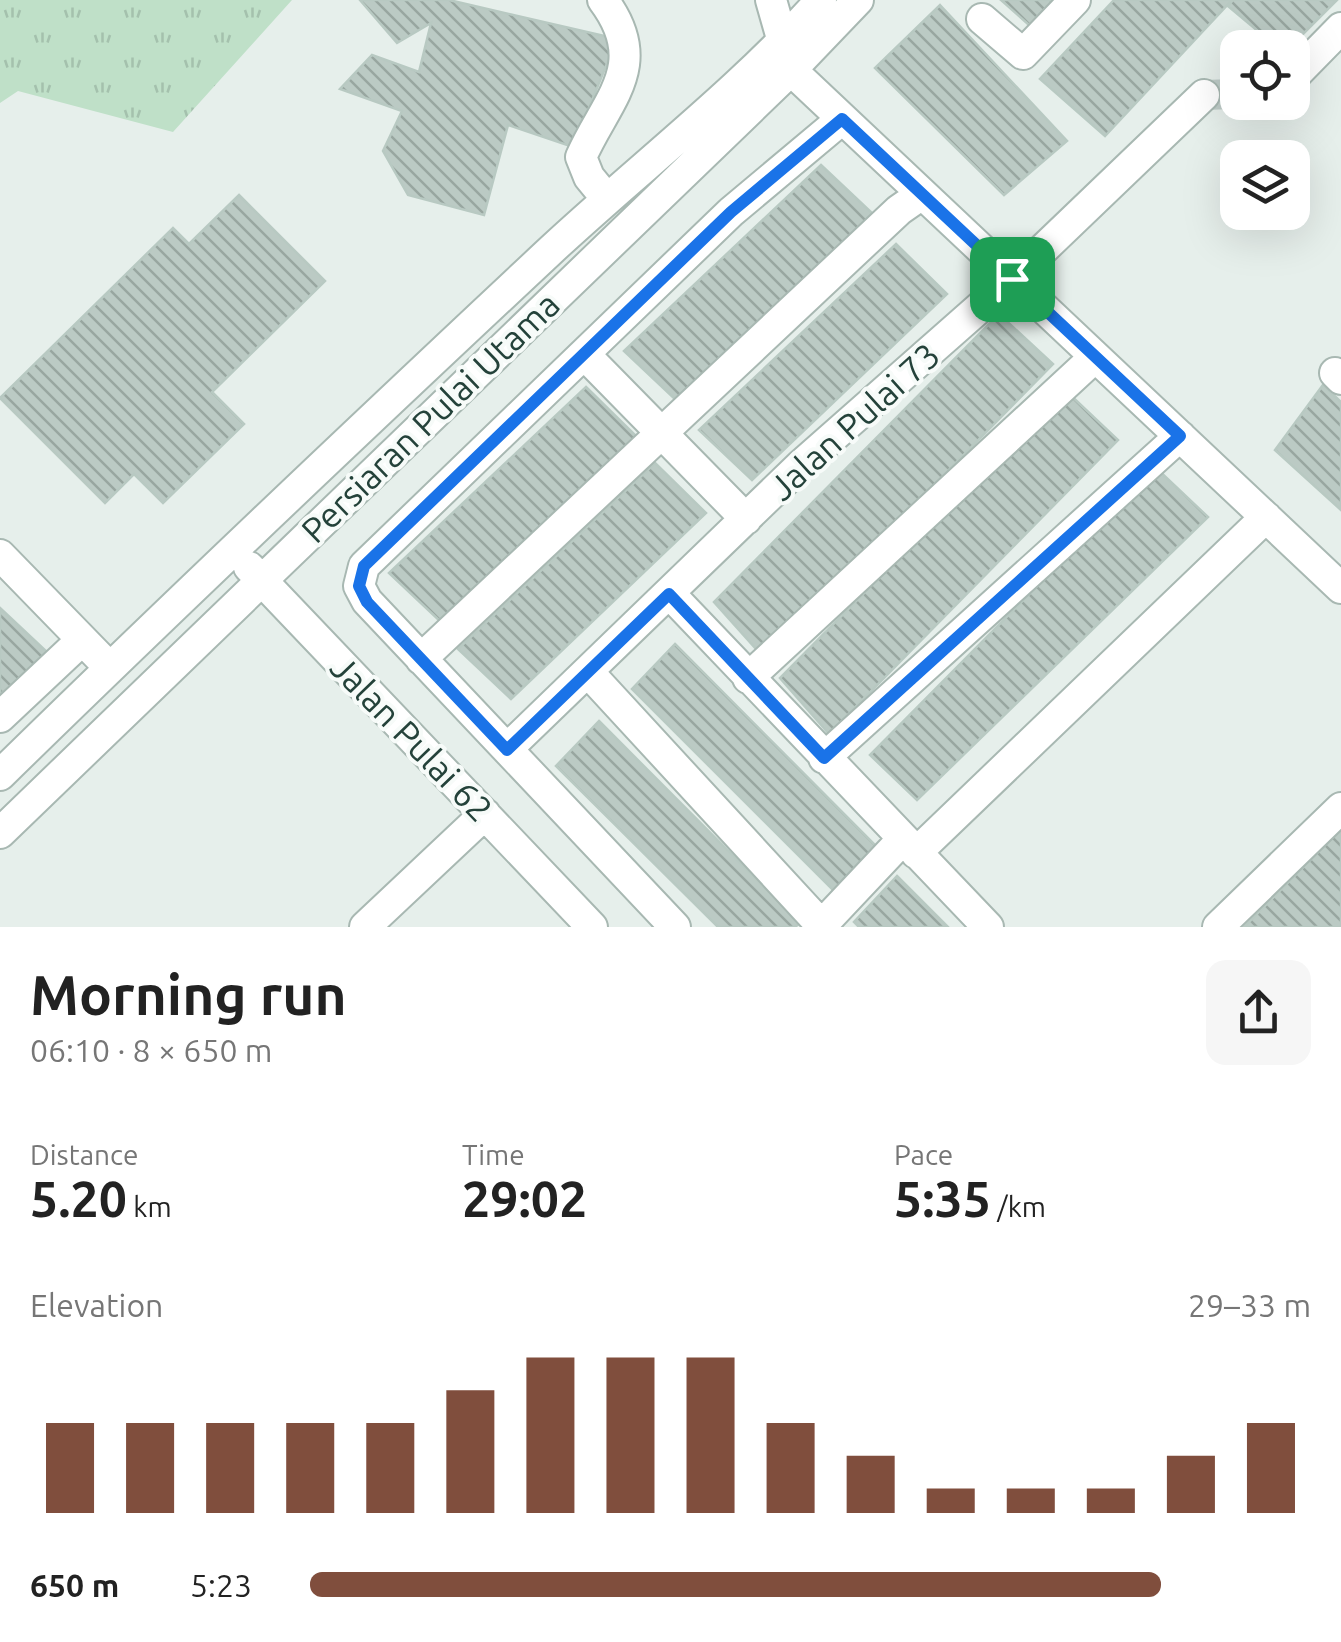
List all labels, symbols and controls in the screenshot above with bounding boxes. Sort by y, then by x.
map controls [1220,30,1310,230]
button: locate [1220,30,1310,120]
button: layers [1220,140,1310,230]
pin [970,237,1055,322]
icon: arrive [985,252,1040,307]
street label: Persiaran Pulai Utama [293,284,567,550]
street label: Jalan Pulai 73 [761,334,947,508]
street label: Jalan Pulai 62 [323,647,501,829]
button: share [1206,960,1311,1065]
text: Morning run [30,964,347,1025]
text: 06:10 · 8 × 650 m [30,1032,272,1068]
text: Distance [30,1139,138,1170]
text: Time [462,1139,525,1170]
text: Pace [894,1139,953,1170]
text: 5.20 [30,1170,127,1226]
text: 29:02 [462,1170,587,1226]
text: 5:35 [894,1170,991,1226]
text: km [127,1191,172,1222]
text: /km [991,1191,1046,1222]
text: Elevation [30,1287,163,1323]
text: 29–33 m [1188,1287,1311,1323]
text: 650 m [30,1567,119,1603]
text: 5:23 [190,1567,252,1603]

